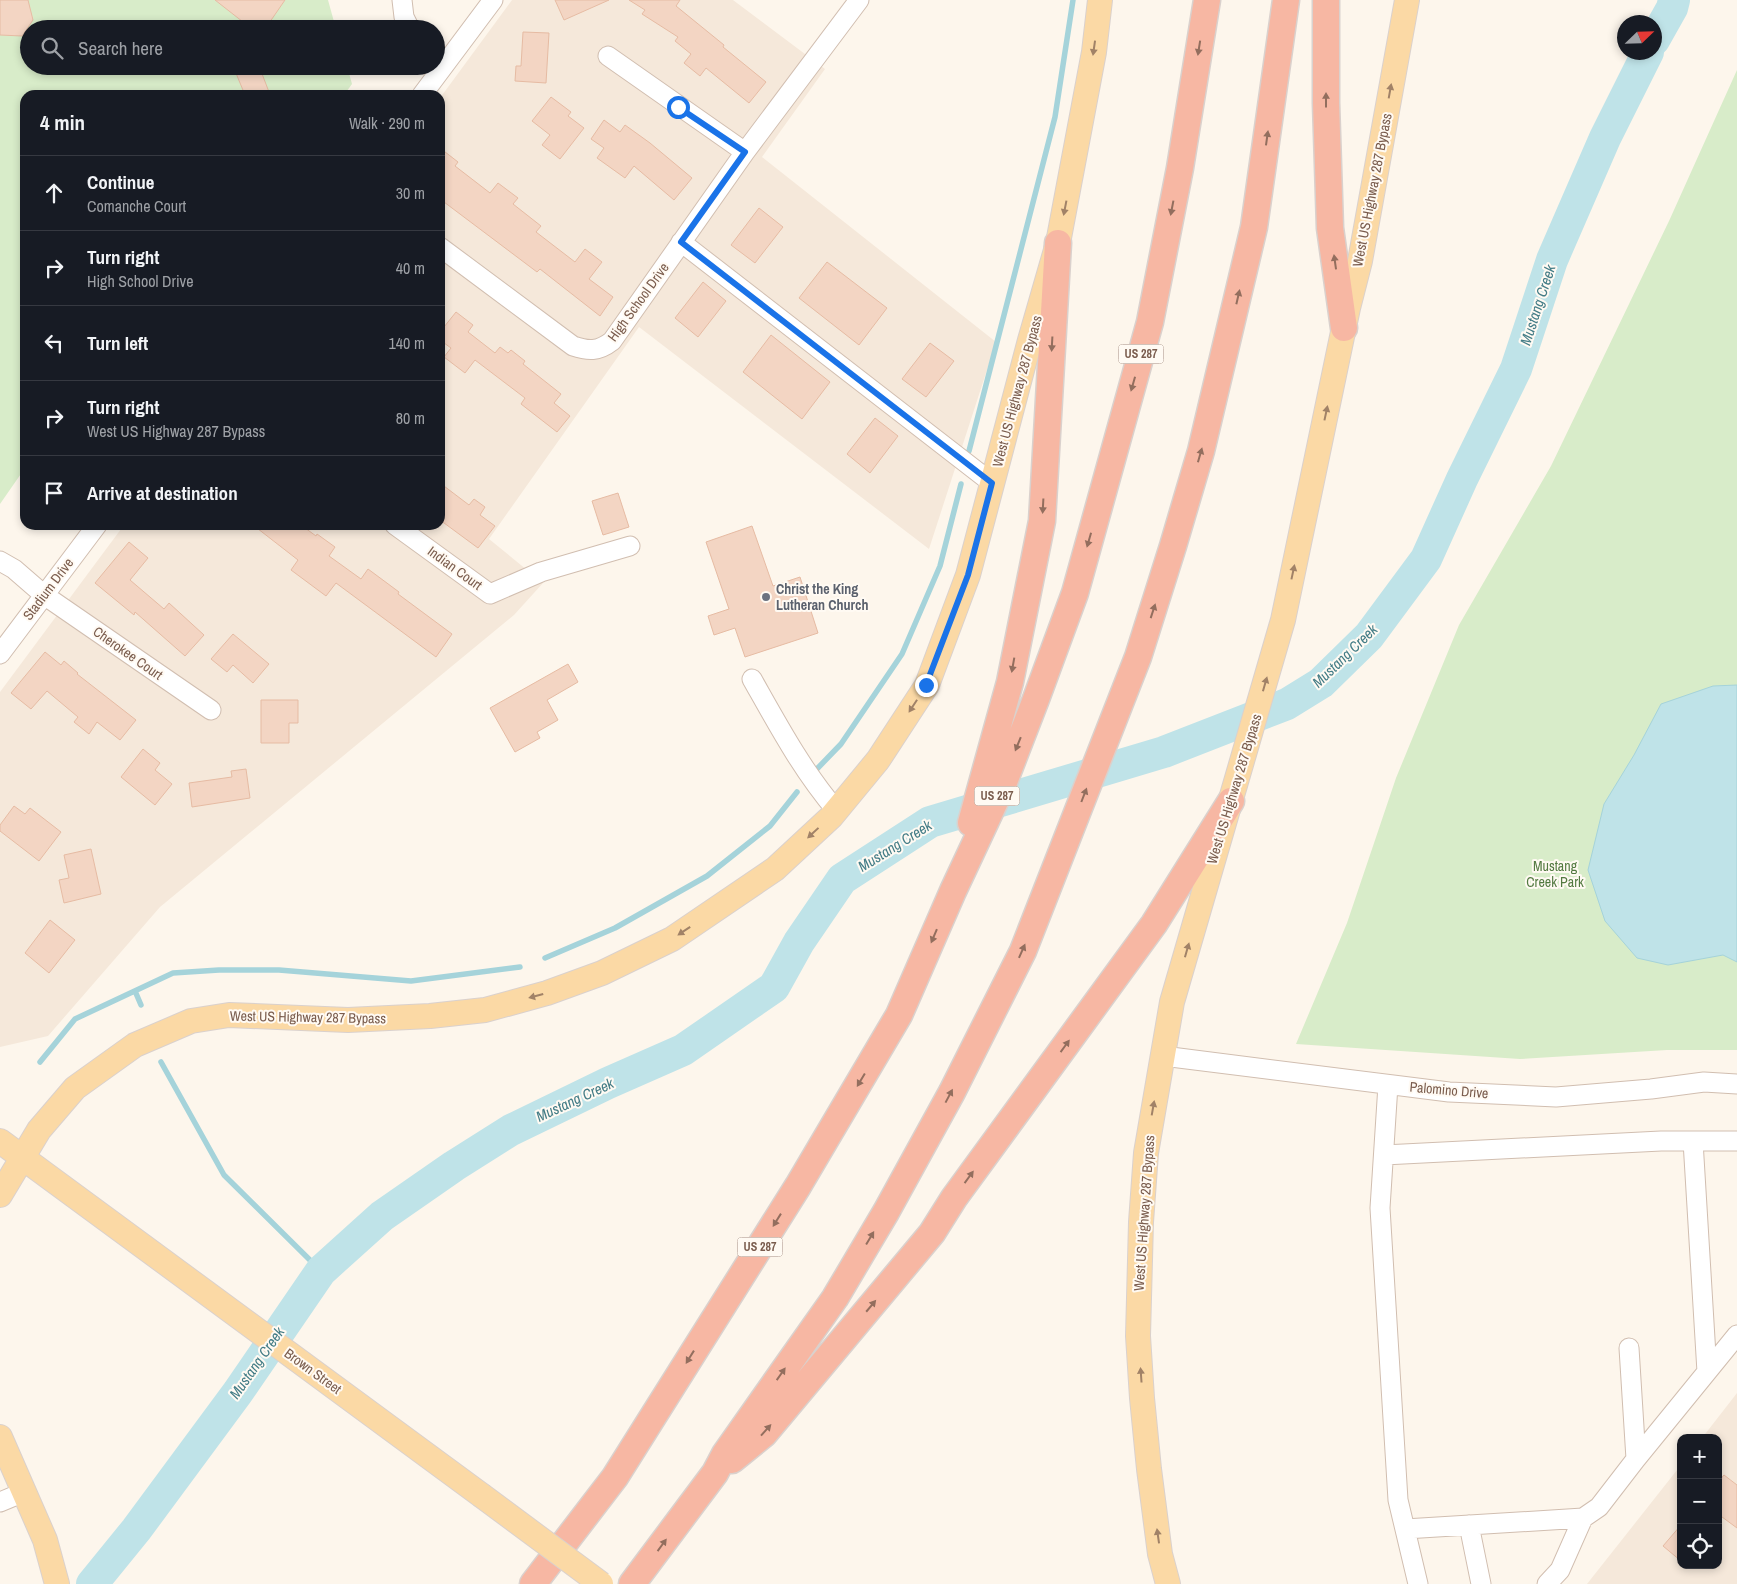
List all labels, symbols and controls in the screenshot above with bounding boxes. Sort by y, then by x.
north arrow [1617,15,1662,60]
search box [20,20,445,75]
icon: search [38,34,66,62]
text: Search here [78,35,163,61]
one-way arrow [1090,41,1098,57]
one-way arrow [1195,41,1203,57]
one-way arrow [1387,83,1395,99]
one-way arrow [1322,92,1330,108]
route start [667,96,690,119]
text: 4 min [40,108,85,137]
street label: West US Highway 287 Bypass [1348,111,1396,268]
text: Walk · 290 m [349,112,425,134]
one-way arrow [1263,129,1271,145]
text: Continue [87,169,155,195]
icon: ahead [40,179,68,207]
text: 30 m [396,182,425,204]
text: Comanche Court [87,195,186,217]
one-way arrow [1060,201,1068,217]
one-way arrow [1168,201,1176,216]
text: Turn right [87,244,159,270]
icon: right [40,254,68,282]
one-way arrow [1330,254,1338,270]
text: 40 m [396,257,425,279]
street label: High School Drive [603,259,673,345]
water label: Mustang Creek [1515,261,1561,348]
text: High School Drive [87,270,193,292]
one-way arrow [1234,290,1242,305]
street label: West US Highway 287 Bypass [988,313,1046,469]
icon: left [40,329,68,357]
text: Turn left [87,330,148,356]
text: 140 m [389,332,425,354]
one-way arrow [1048,336,1056,352]
road number: US 287 [1118,344,1164,364]
one-way arrow [1129,376,1137,392]
text: Turn right [87,394,159,420]
icon: right [40,404,68,432]
one-way arrow [1322,405,1330,420]
text: 80 m [396,407,425,429]
text: West US Highway 287 Bypass [87,420,265,442]
one-way arrow [1196,448,1204,463]
icon: arrive [40,479,68,507]
text: Arrive at destination [87,480,238,506]
one-way arrow [1038,498,1046,514]
one-way arrow [1085,533,1093,548]
street label: Indian Court [424,542,486,594]
street label: Stadium Drive [19,554,77,624]
one-way arrow [1289,564,1297,579]
place label: Christ the King Lutheran Church [776,580,868,614]
marker: Christ the King Lutheran Church [760,591,772,603]
one-way arrow [1149,603,1157,618]
water label: Mustang Creek [1307,619,1383,692]
street label: Cherokee Court [90,622,166,684]
one-way arrow [1008,658,1016,674]
route end [915,674,938,697]
one-way arrow [1261,677,1269,692]
one-way arrow [909,699,918,712]
street label: West US Highway 287 Bypass [1203,711,1266,866]
one-way arrow [1014,737,1022,751]
road number: US 287 [974,786,1020,806]
one-way arrow [1080,787,1088,802]
water label: Mustang Creek [854,814,936,877]
one-way arrow [808,827,820,839]
park label: Mustang Creek Park [1526,857,1584,891]
one-way arrow [678,926,691,936]
one-way arrow [929,929,937,943]
one-way arrow [1183,942,1191,957]
one-way arrow [1019,944,1027,958]
one-way arrow [529,993,544,1001]
street label: West US Highway 287 Bypass [230,1007,386,1027]
one-way arrow [1060,1039,1070,1053]
water label: Mustang Creek [533,1072,618,1127]
one-way arrow [856,1074,865,1087]
street label: Palomino Drive [1409,1078,1489,1102]
one-way arrow [945,1089,953,1103]
one-way arrow [1150,1100,1158,1116]
street label: West US Highway 287 Bypass [1130,1134,1158,1292]
one-way arrow [964,1170,974,1184]
one-way arrow [772,1213,782,1226]
one-way arrow [866,1232,875,1245]
road number: US 287 [738,1238,782,1256]
one-way arrow [865,1300,876,1313]
water label: Mustang Creek [224,1322,290,1403]
street label: Brown Street [281,1344,345,1398]
one-way arrow [686,1351,695,1364]
one-way arrow [1136,1367,1144,1383]
one-way arrow [776,1368,787,1381]
one-way arrow [760,1425,772,1437]
map controls [1677,1434,1722,1569]
button: + [1677,1434,1722,1479]
button: − [1677,1479,1722,1524]
button: locate [1677,1524,1722,1569]
one-way arrow [1154,1528,1162,1544]
one-way arrow [657,1538,667,1552]

